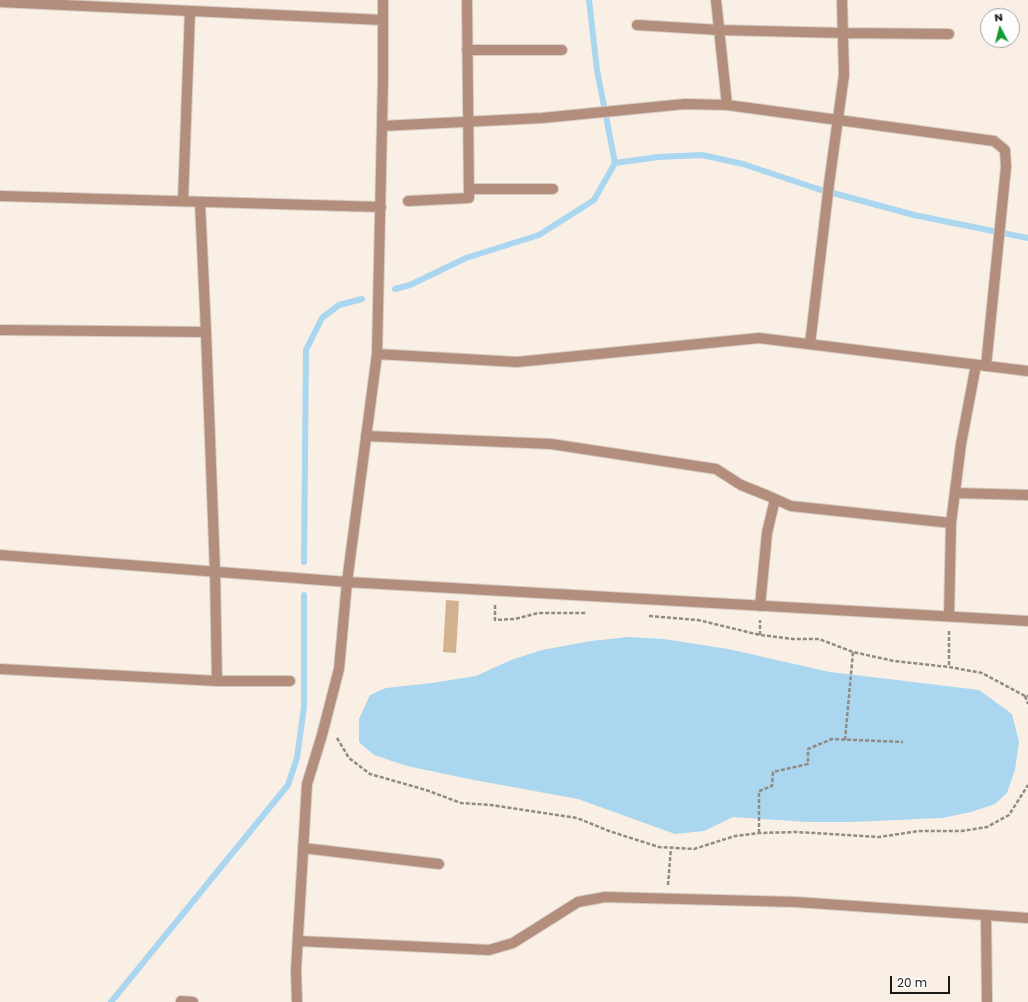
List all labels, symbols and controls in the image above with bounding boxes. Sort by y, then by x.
north arrow [980,8,1020,48]
text: N [994,9,1004,26]
scale bar [892,968,952,994]
text: 20 m [897,974,927,991]

